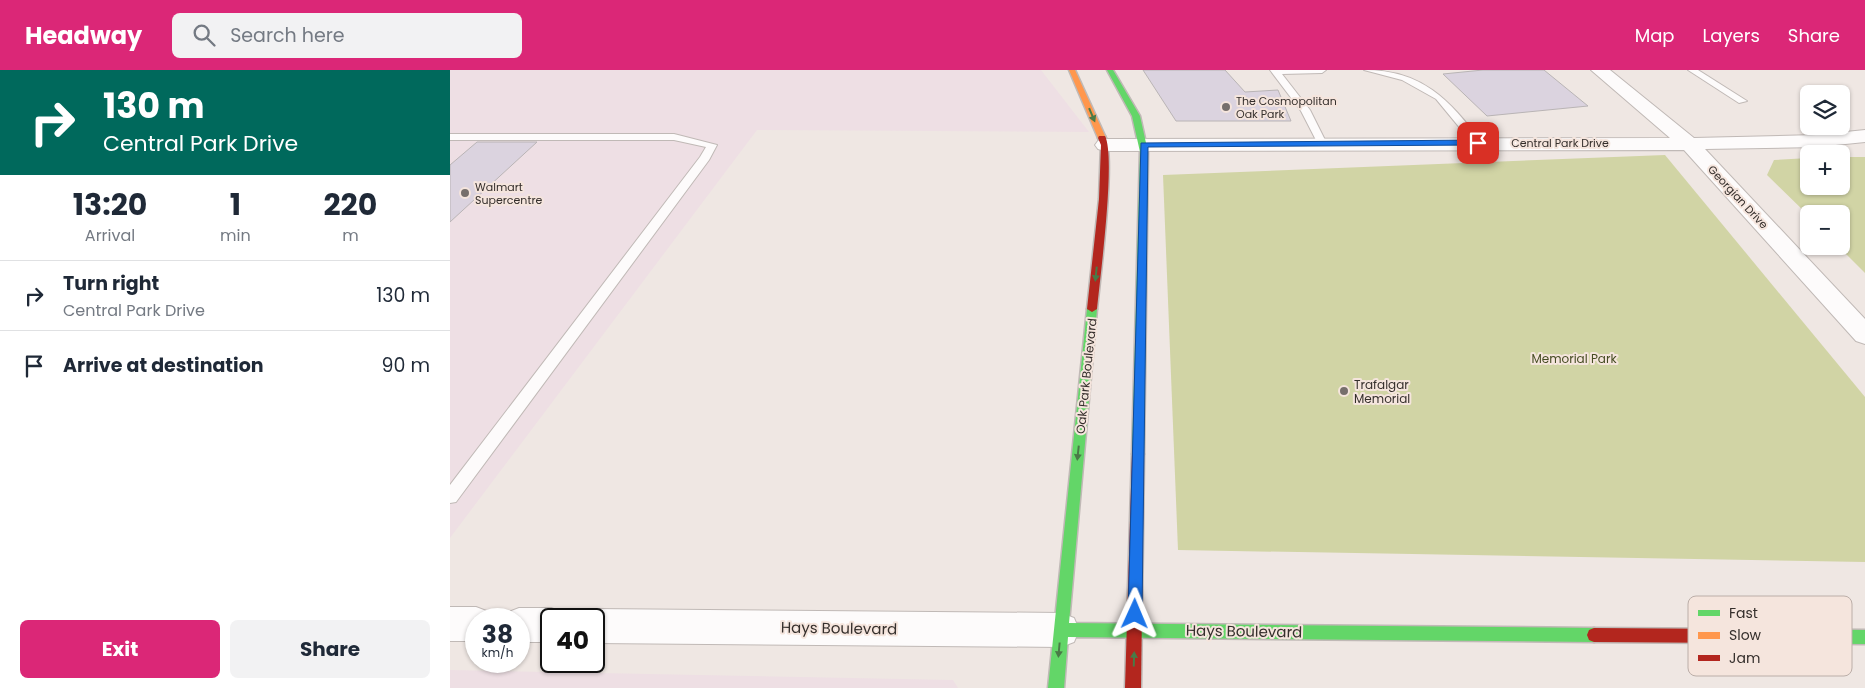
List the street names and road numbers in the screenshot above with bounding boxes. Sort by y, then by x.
street label: Central Park Drive [1511,135,1609,151]
street label: Georgian Drive [1704,162,1772,232]
street label: Oak Park Boulevard [1071,317,1101,435]
street label: Hays Boulevard [781,616,897,640]
street label: Hays Boulevard [1186,619,1302,643]

